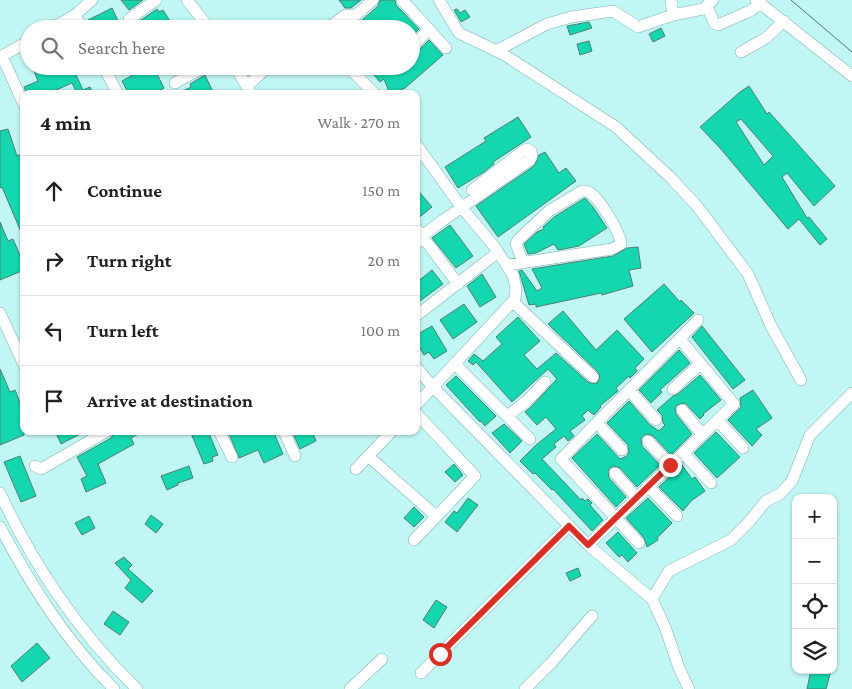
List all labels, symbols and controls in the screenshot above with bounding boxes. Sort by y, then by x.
search box [20,20,420,75]
icon: search [38,34,66,62]
text: Search here [78,37,165,58]
text: 4 min [40,111,91,135]
text: Walk · 270 m [318,114,400,131]
icon: ahead [40,177,68,205]
text: Continue [87,180,162,201]
text: 150 m [362,182,400,199]
icon: right [40,247,68,275]
text: Turn right [87,250,172,271]
text: 20 m [367,252,400,269]
icon: left [40,317,68,345]
text: Turn left [87,320,159,341]
text: 100 m [361,322,400,339]
icon: arrive [40,387,68,415]
text: Arrive at destination [87,390,253,411]
route end [659,454,682,477]
map controls [792,494,837,674]
button: + [792,494,837,539]
button: − [792,539,837,584]
button: locate [792,584,837,629]
button: layers [792,629,837,674]
route start [429,643,452,666]

